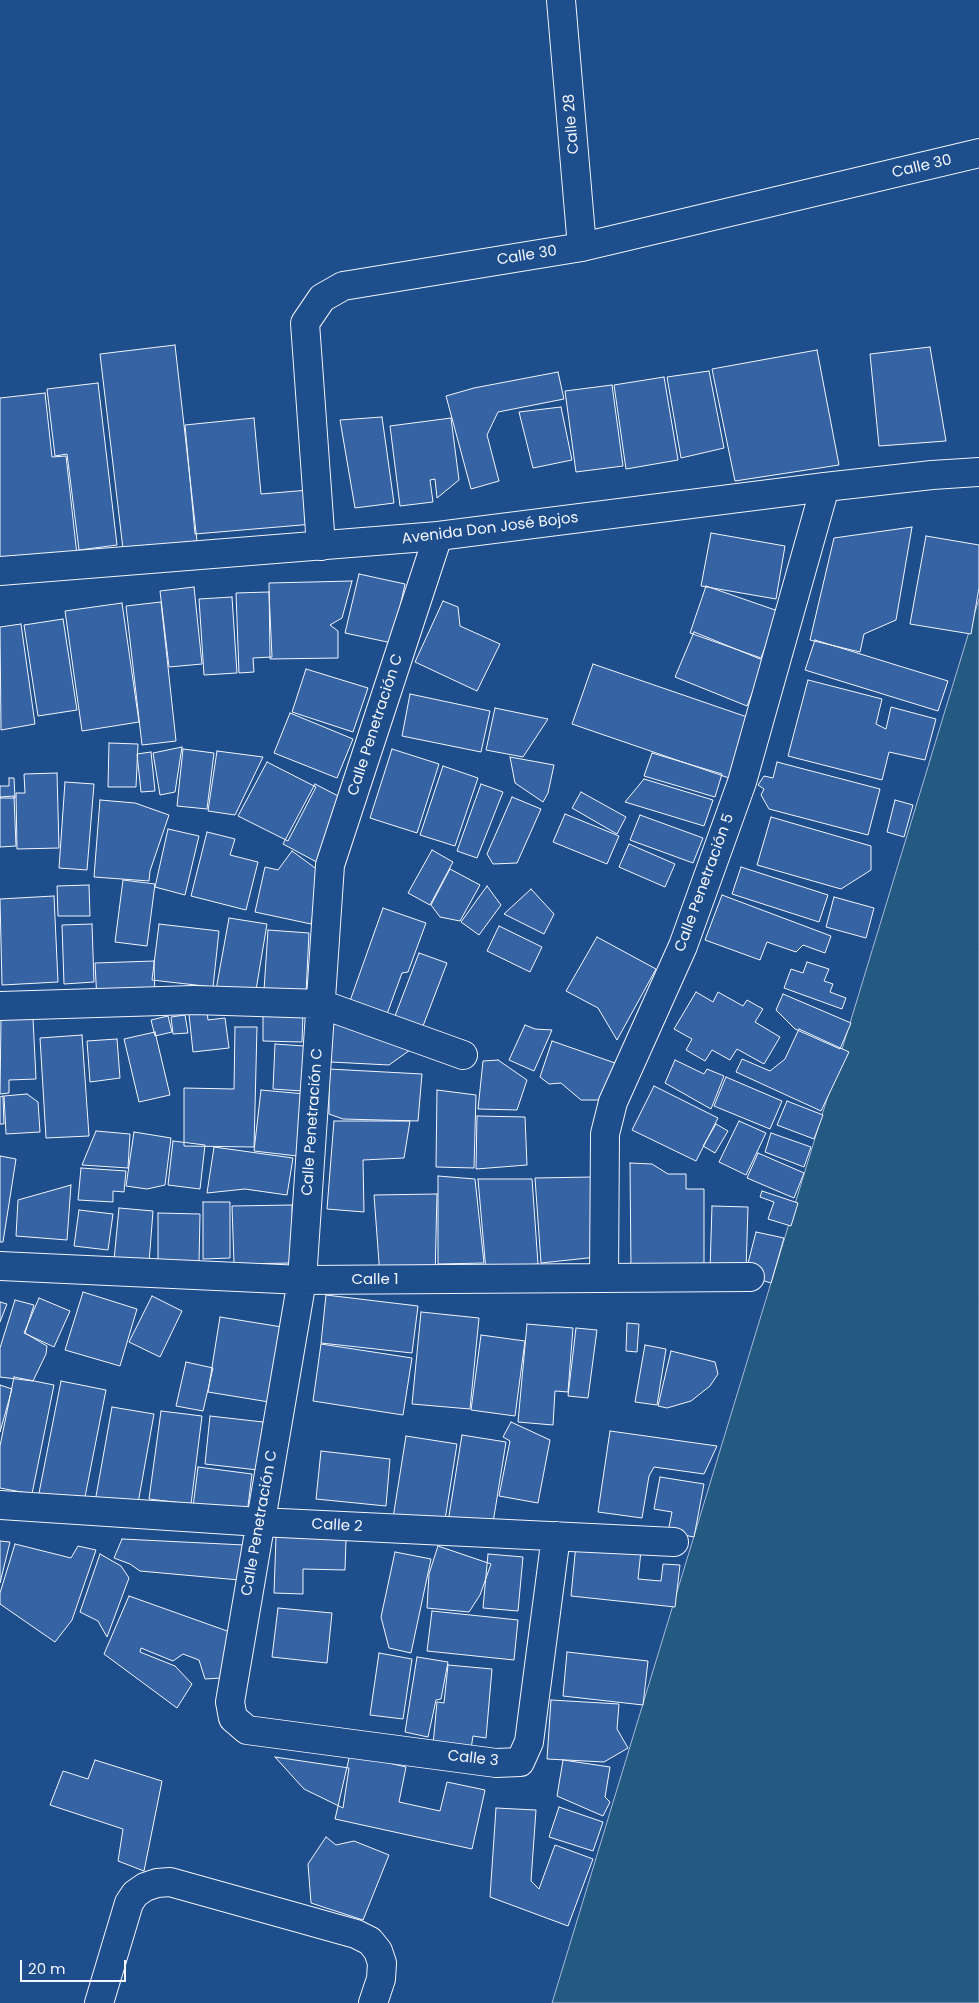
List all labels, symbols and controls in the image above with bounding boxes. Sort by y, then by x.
street label: Calle 28 [560,93,584,155]
street label: Calle 30 [890,151,954,183]
street label: Calle 30 [496,242,558,270]
street label: Avenida Don José Bojos [401,509,579,549]
street label: Calle Penetración C [345,652,407,798]
street label: Calle Penetración 5 [672,811,738,955]
street label: Calle Penetración C [299,1048,327,1196]
street label: Calle 1 [351,1271,399,1289]
street label: Calle Penetración C [238,1449,282,1597]
street label: Calle 2 [311,1516,363,1536]
street label: Calle 3 [447,1747,499,1771]
scale bar [22,1950,129,1982]
text: 20 m [28,1958,66,1979]

